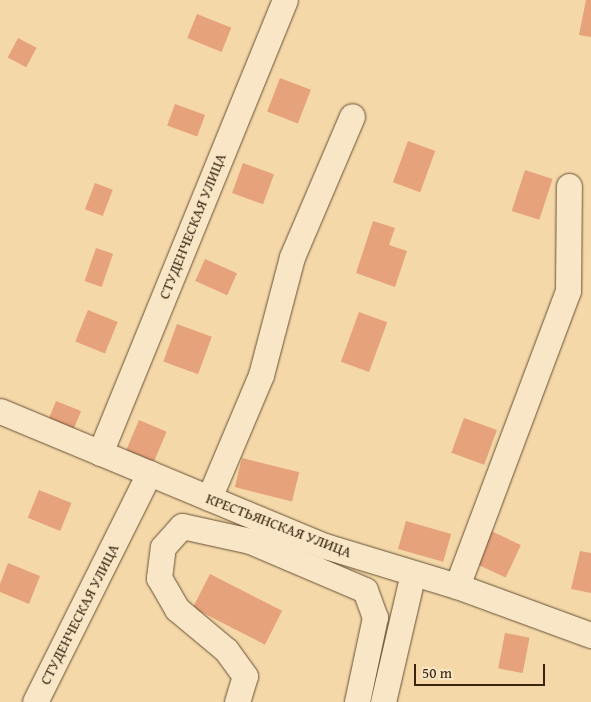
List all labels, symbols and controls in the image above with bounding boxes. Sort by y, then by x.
street label: СТУДЕНЧЕСКАЯ УЛИЦА [154,150,230,302]
street label: КРЕСТЬЯНСКАЯ УЛИЦА [204,489,354,561]
street label: СТУДЕНЧЕСКАЯ УЛИЦА [36,541,122,687]
scale bar [416,654,547,686]
text: 50 m [422,662,452,683]

